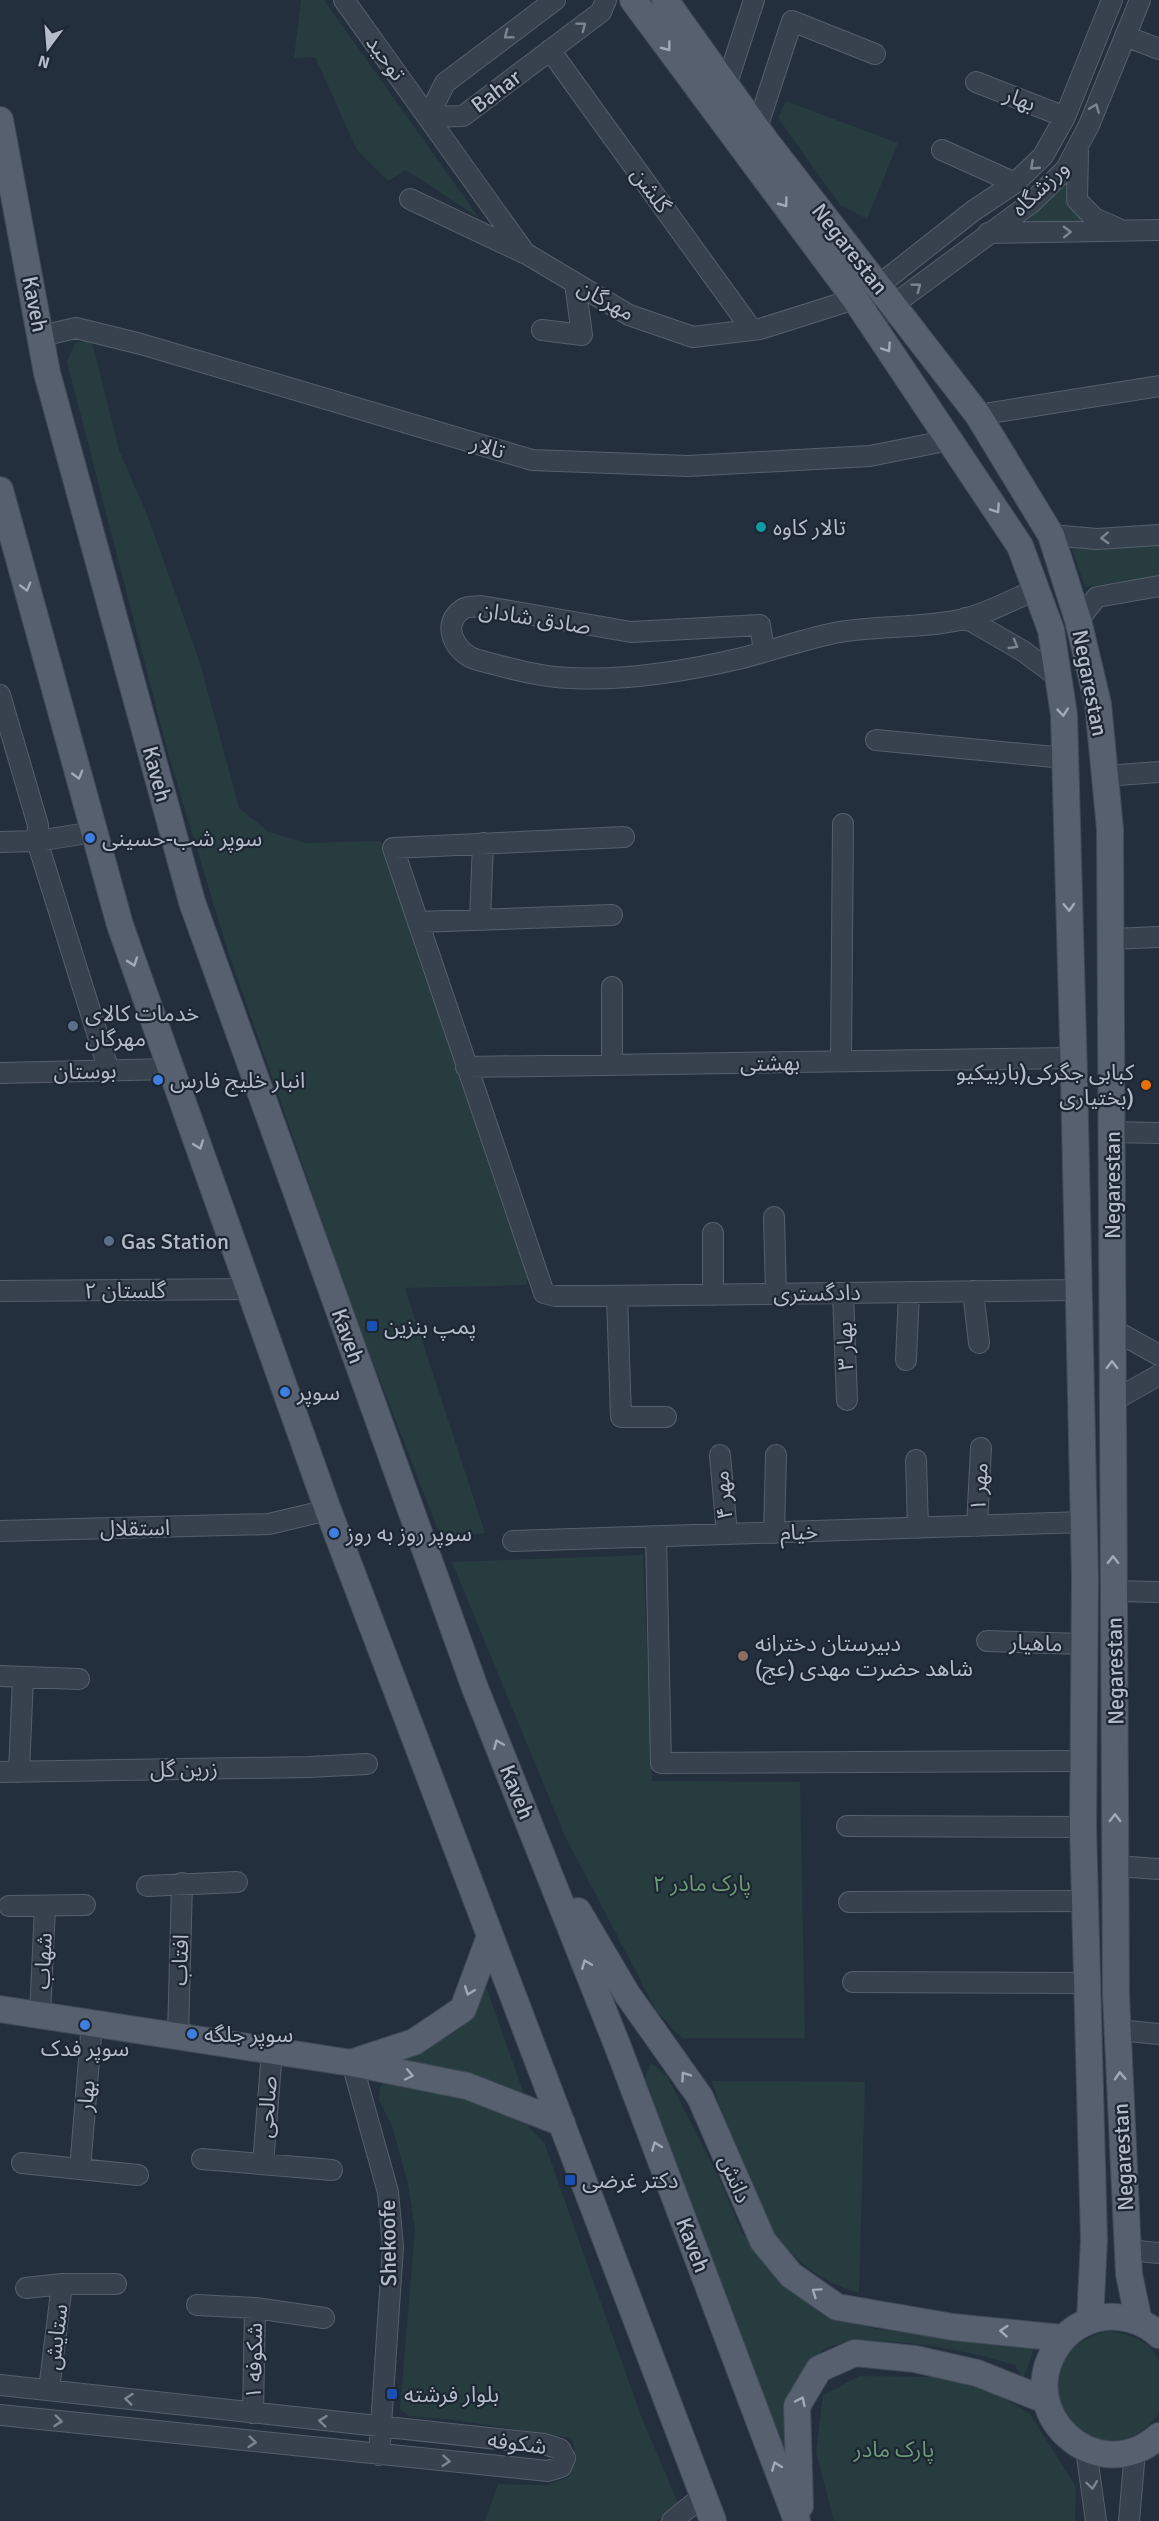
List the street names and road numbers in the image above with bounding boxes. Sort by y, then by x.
street label: توحید [360,30,412,86]
street label: Bahar [466,63,526,119]
street label: بهار [999,80,1040,117]
street label: ورزشگاه [1006,154,1074,222]
street label: گلشن [625,162,677,219]
street label: Negarestan [806,198,894,300]
street label: مهرگان [573,273,639,327]
street label: Kaveh [16,274,54,334]
street label: تالار [467,429,508,465]
street label: صادق شادان [477,596,593,640]
street label: Negarestan [1066,627,1114,739]
street label: Kaveh [137,743,177,805]
street label: بهشتی [740,1049,800,1077]
street label: بوستان [53,1057,117,1085]
street label: Negarestan [1099,1131,1126,1239]
street label: گلستان ۲ [84,1277,167,1304]
street label: دادگستری [773,1279,861,1307]
street label: Kaveh [326,1305,370,1367]
street label: بهار ۳ [831,1321,859,1371]
street label: مهر ۱ [964,1462,994,1512]
street label: مهر ۴ [707,1469,739,1521]
street label: استقلال [100,1514,170,1542]
street label: خیام [779,1518,819,1549]
street label: Negarestan [1101,1617,1129,1725]
street label: ماهیار [1008,1629,1063,1657]
street label: زرین گل [150,1755,218,1783]
street label: Kaveh [494,1761,540,1823]
street label: شهاب [28,1932,58,1990]
street label: افتاب [166,1934,194,1986]
street label: صالحی [251,2075,283,2139]
street label: بهار [71,2079,101,2114]
street label: Negarestan [1107,2102,1139,2212]
street label: دانش [713,2151,757,2207]
street label: Shekoofe [374,2199,402,2287]
street label: Kaveh [670,2214,716,2276]
street label: ستایش [39,2302,73,2372]
street label: شکوفه ۱ [240,2322,268,2400]
street label: شکوفه [486,2426,548,2460]

